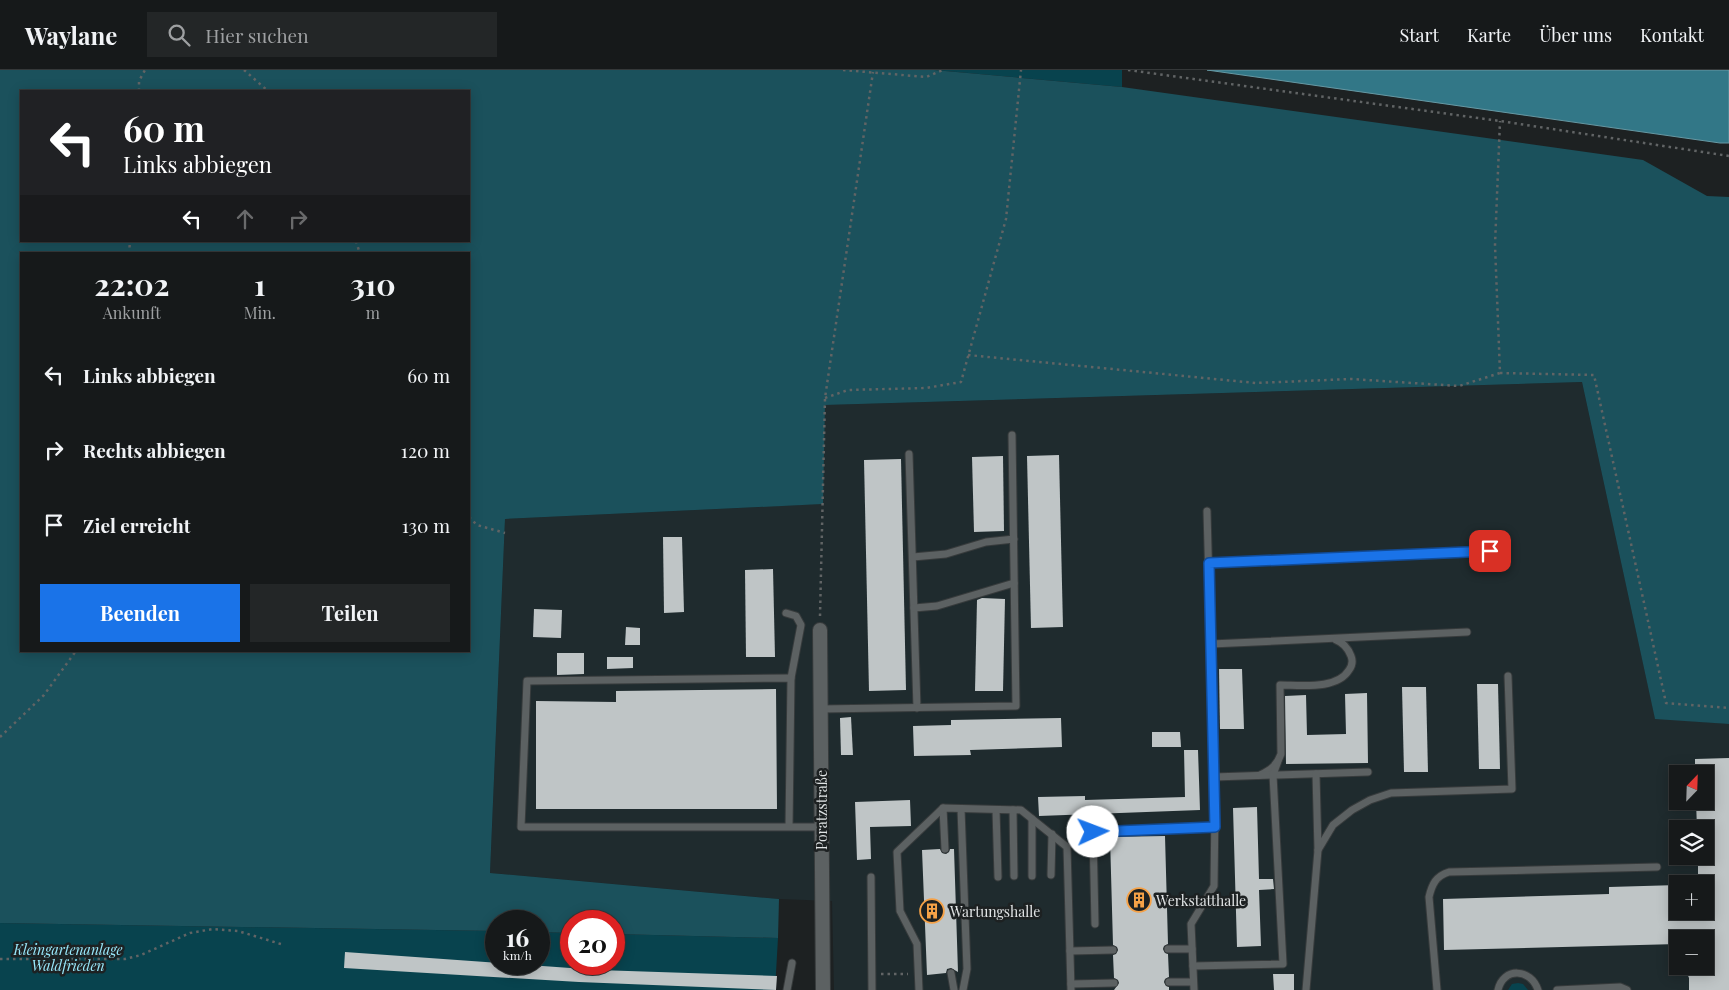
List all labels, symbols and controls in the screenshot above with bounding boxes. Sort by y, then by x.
search box [147,12,497,57]
text: Waylane [25,19,117,51]
icon: search [165,21,193,49]
text: Hier suchen [205,22,309,48]
text: Start [1399,23,1439,47]
text: Karte [1467,23,1511,47]
text: Über uns [1539,23,1612,47]
text: Kontakt [1640,23,1704,47]
text: 60 m [123,104,205,151]
icon: left [40,110,105,175]
text: Links abbiegen [123,149,272,179]
icon: left [178,205,206,233]
icon: ahead [231,205,259,233]
icon: right [284,205,312,233]
text: 22:02 [94,264,169,304]
text: 1 [254,264,266,304]
text: 310 [350,264,396,304]
text: Ankunft [103,302,161,323]
text: Min. [244,302,276,323]
text: m [366,302,380,323]
icon: left [40,361,68,389]
text: Links abbiegen [83,362,216,388]
text: 60 m [407,362,450,388]
icon: right [40,436,68,464]
text: Rechts abbiegen [83,437,226,463]
text: 120 m [401,437,450,463]
icon: arrive [40,511,68,539]
text: Ziel erreicht [83,512,191,538]
text: 130 m [402,512,450,538]
pin [1469,530,1511,572]
icon: arrive [1476,537,1504,565]
button: Beenden [40,584,240,642]
button: Teilen [250,584,450,642]
north arrow [1669,765,1714,810]
map controls [1669,765,1714,975]
street label: Poratzstraße [812,770,831,850]
position arrow [1066,805,1118,857]
button: layers [1669,820,1714,865]
button: + [1669,875,1714,920]
building icon: Werkstatthalle [1126,887,1152,913]
place label: Werkstatthalle [1155,891,1246,910]
building icon: Wartungshalle [919,898,945,924]
place label: Wartungshalle [949,902,1040,921]
speed limit sign: 20 [560,910,625,975]
text: 16 [506,920,529,953]
button: − [1669,930,1714,975]
park label: Kleingartenanlage Waldfrieden [12,940,123,975]
text: km/h [503,947,532,963]

